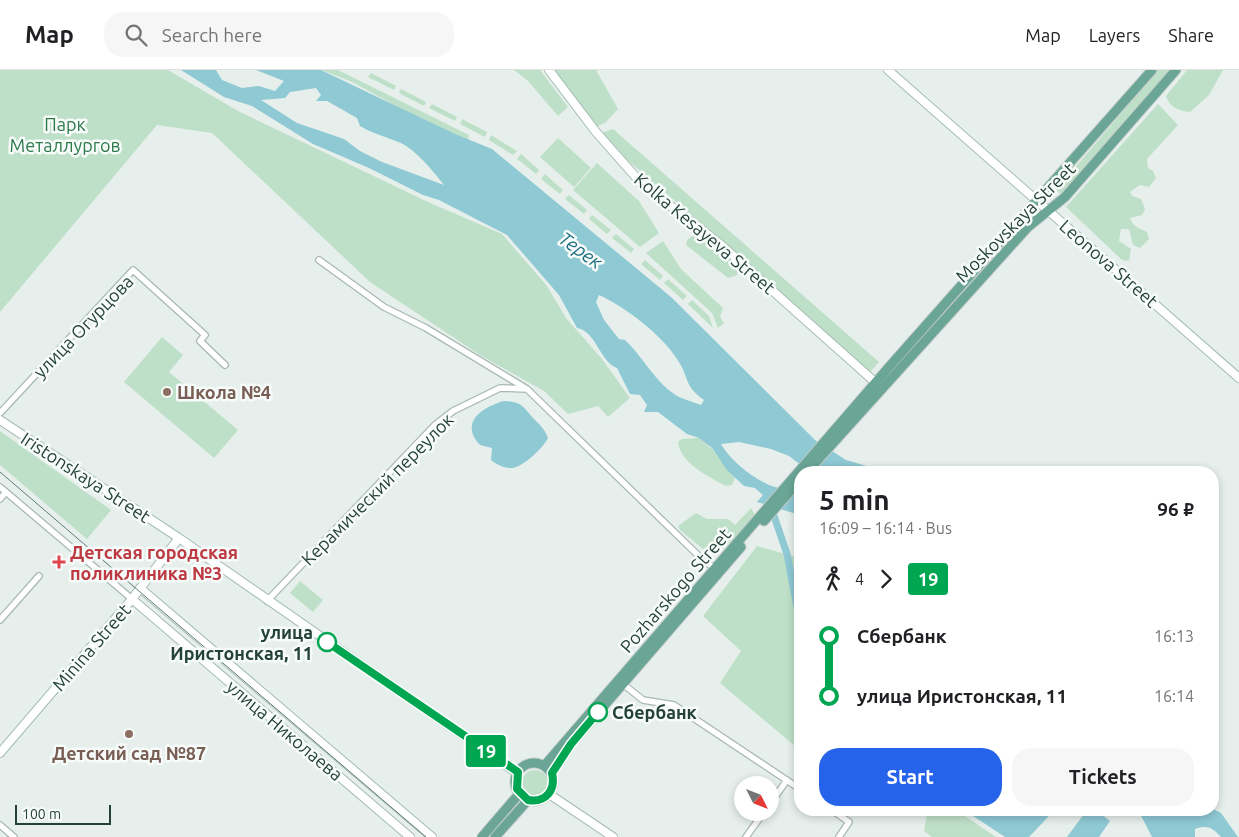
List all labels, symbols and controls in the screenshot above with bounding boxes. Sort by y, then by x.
search box [104,12,454,57]
text: Map [25,21,74,48]
icon: search [122,21,150,49]
text: Search here [162,24,262,46]
text: Map [1025,25,1061,45]
text: Layers [1089,25,1140,45]
text: Share [1168,25,1214,45]
park label: Парк Металлургов [10,114,120,155]
street label: Moskovskaya Street [951,158,1079,286]
street label: Kolka Kesayeva Street [631,168,779,298]
street label: Leonova Street [1056,215,1162,311]
water label: Терек [555,227,607,273]
street label: улица Огурцова [29,271,137,381]
place label: Школа №4 [177,382,271,402]
marker: Школа №4 [161,386,173,398]
street label: Керамический переулок [297,409,457,569]
street label: Iristonskaya Street [18,428,154,526]
text: 5 min [819,484,890,515]
text: 96 ₽ [1157,498,1194,520]
text: 16:09 – 16:14 · Bus [819,519,952,537]
street label: Pozharskogo Street [616,524,734,656]
place label: Детская городская поликлиника №3 [70,542,238,583]
marker: Детская городская поликлиника №3 [52,555,66,569]
icon: walk [819,565,847,593]
icon: forward [872,565,900,593]
text: 19 [918,569,938,589]
text: 4 [855,570,864,588]
street label: Minina Street [48,599,134,695]
place label: улица Иристонская, 11 [170,622,313,663]
text: Сбербанк [857,625,947,647]
text: 16:13 [1154,627,1194,645]
marker: улица Иристонская, 11 [317,632,337,652]
street label: улица Николаева [223,676,347,784]
text: улица Иристонская, 11 [857,685,1067,707]
text: 16:14 [1154,687,1194,705]
marker: Сбербанк [588,702,608,722]
place label: Сбербанк [612,702,698,722]
marker: Детский сад №87 [123,728,135,740]
line badge: 19 [464,735,508,767]
text: 19 [476,741,496,761]
place label: Детский сад №87 [52,743,206,763]
button: Start [819,748,1002,806]
button: Tickets [1012,748,1194,806]
north arrow [734,776,779,821]
map controls [734,776,779,821]
scale bar [15,802,111,825]
text: 100 m [22,806,61,822]

